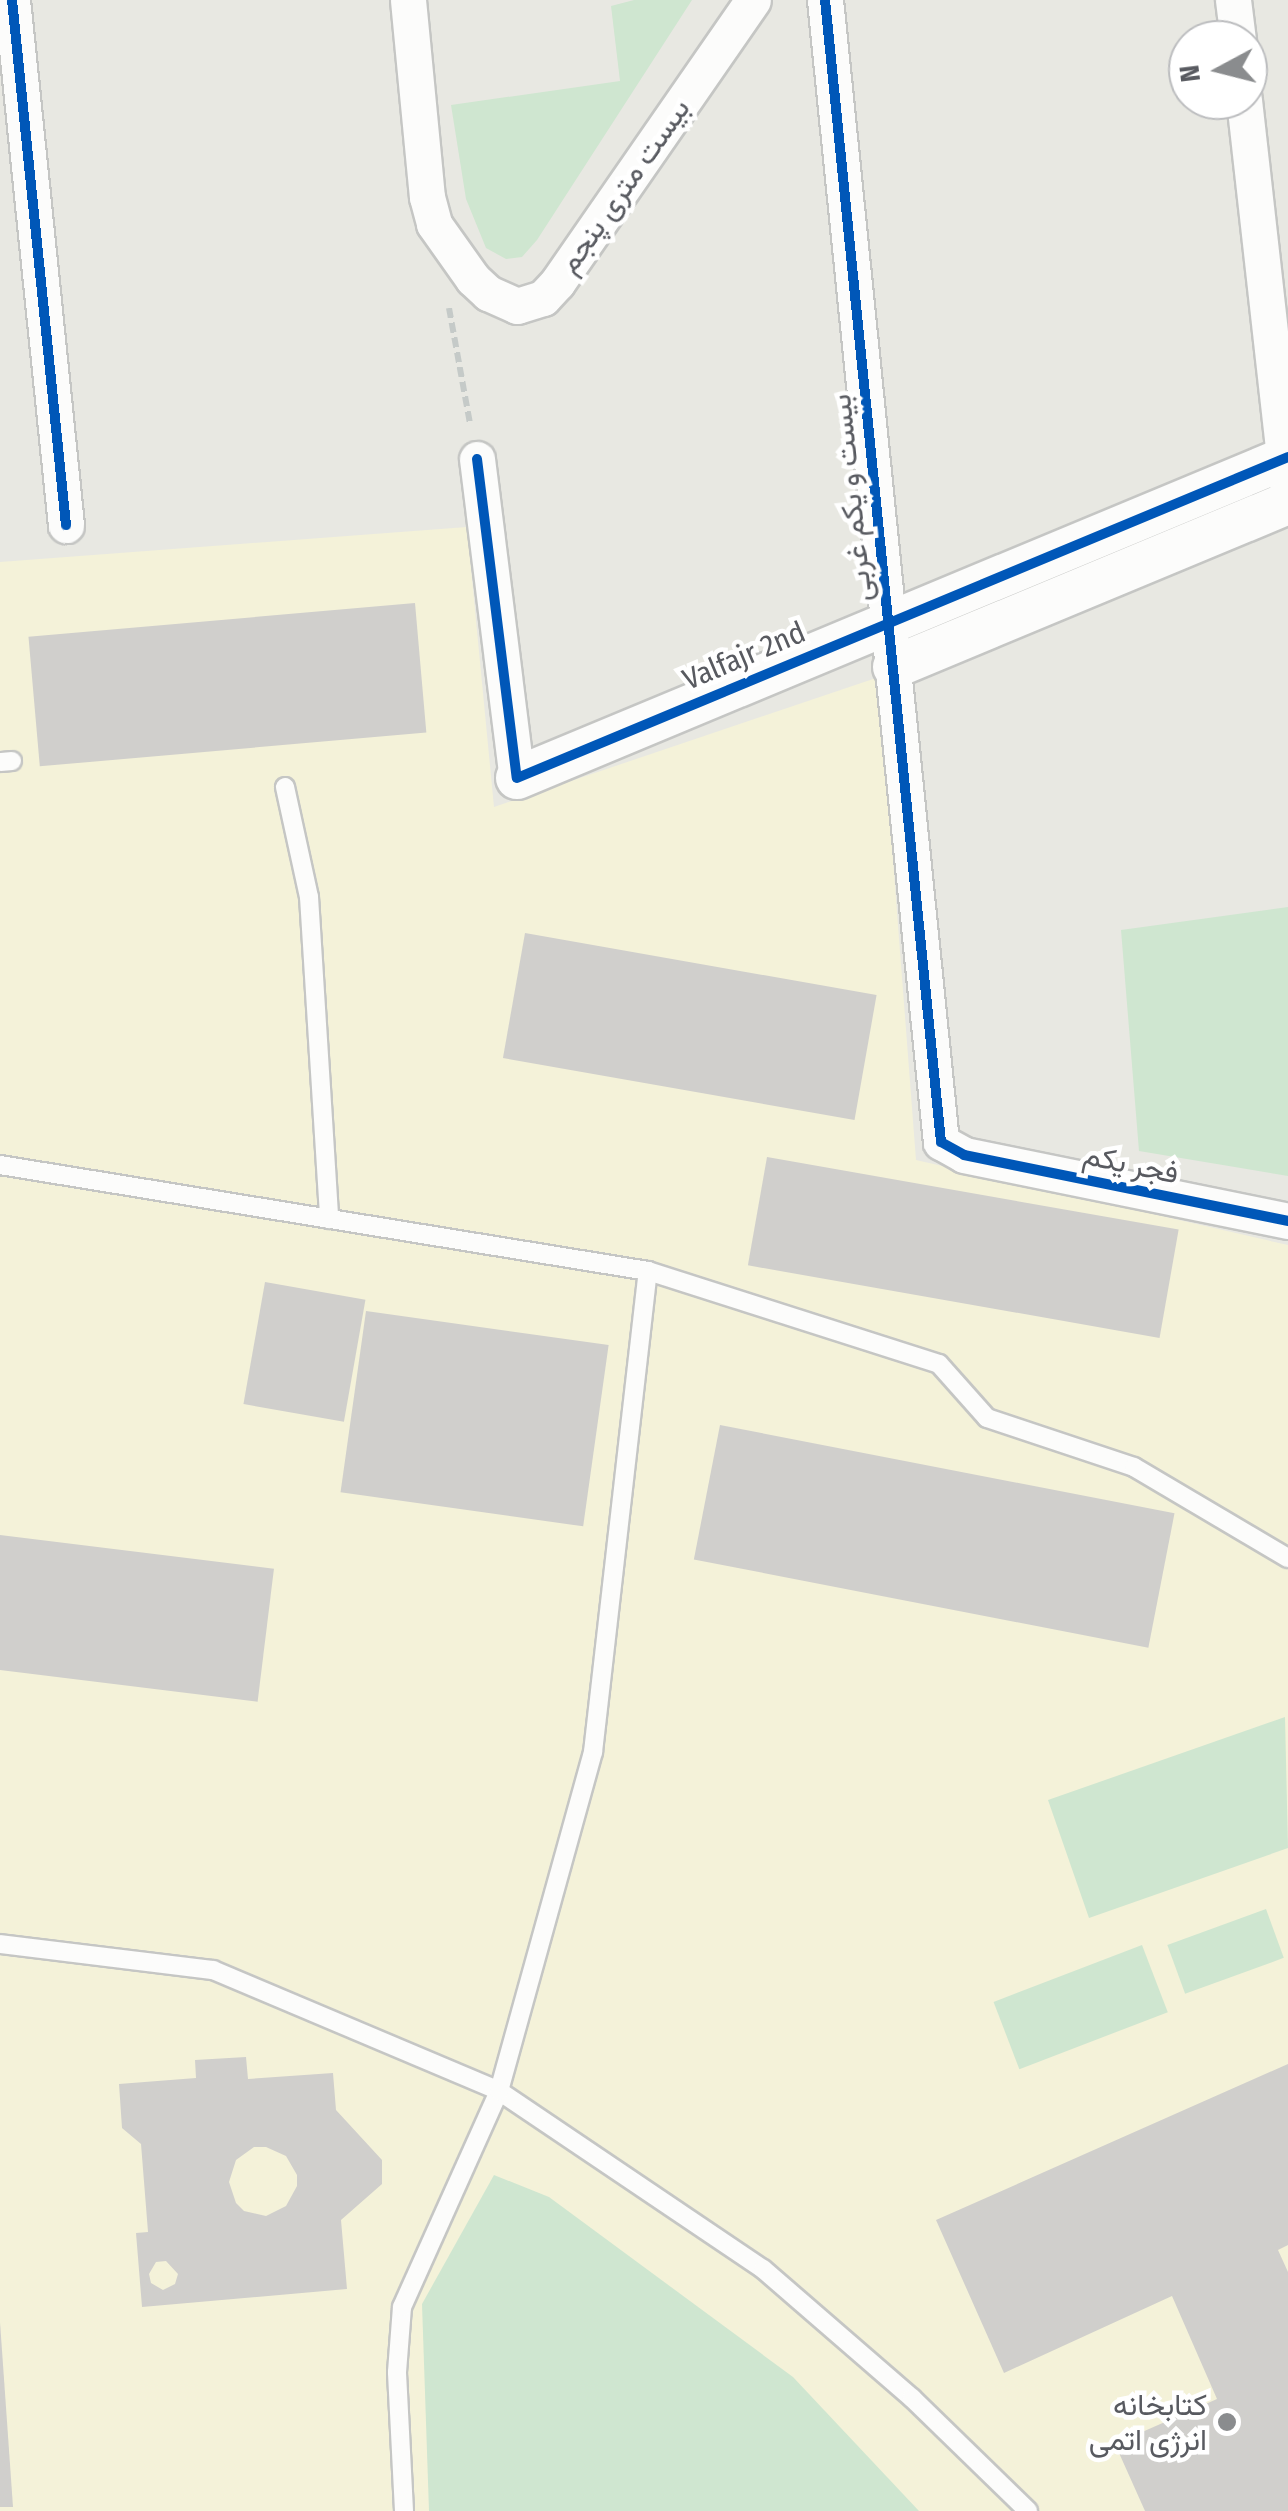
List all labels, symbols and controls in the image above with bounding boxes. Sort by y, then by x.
north arrow [1168,20,1268,120]
text: N [1172,63,1207,84]
street label: بیست متری پنجم [550,92,698,280]
street label: بیست و یکم غربی [822,392,880,604]
street label: Valfajr 2nd [677,614,811,698]
street label: فجر یکم [1080,1136,1182,1192]
place label: کتابخانه انرژی اتمی [1089,2387,1207,2458]
marker: کتابخانه انرژی اتمی [1216,2411,1238,2433]

